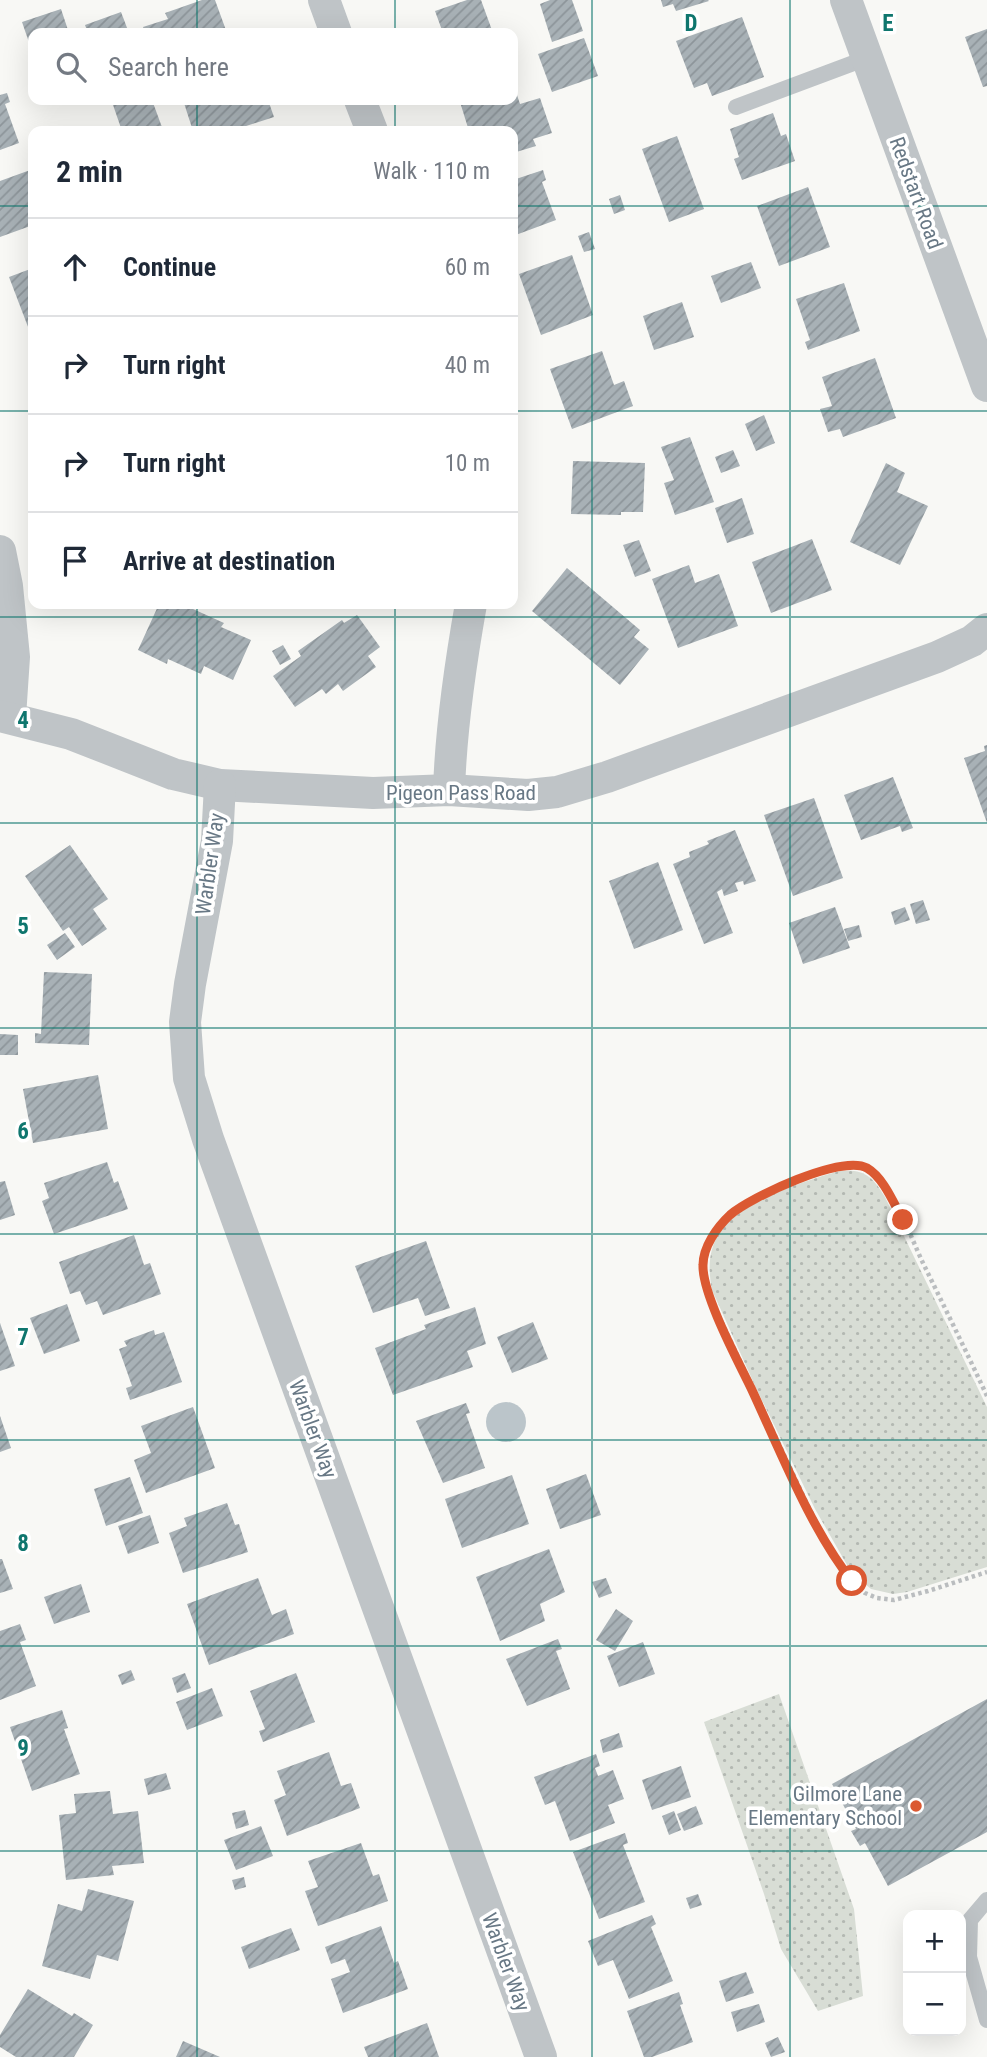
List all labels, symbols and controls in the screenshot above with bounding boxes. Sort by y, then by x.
text: D [685,10,698,37]
text: E [882,10,894,37]
search box [28,28,518,105]
icon: search [52,48,90,86]
text: Search here [108,52,229,82]
street label: Redstart Road [885,134,947,252]
text: 2 min [56,154,123,189]
text: Walk · 110 m [373,158,490,185]
icon: ahead [56,248,94,286]
text: Continue [123,252,216,282]
text: 60 m [445,254,490,281]
icon: right [56,346,94,384]
text: Turn right [123,350,225,380]
text: 40 m [445,352,490,379]
icon: right [56,444,94,482]
text: Turn right [123,448,225,478]
text: 10 m [445,450,490,477]
icon: arrive [56,542,94,580]
text: Arrive at destination [123,546,335,576]
text: 4 [17,707,29,734]
street label: Pigeon Pass Road [386,781,536,805]
street label: Warbler Way [191,811,229,917]
text: 5 [17,913,29,940]
text: 6 [17,1118,29,1145]
route end [887,1204,918,1235]
text: 7 [17,1324,29,1351]
street label: Warbler Way [284,1377,342,1482]
text: 8 [17,1530,29,1557]
route start [836,1565,867,1596]
text: 9 [17,1735,29,1762]
place label: Gilmore Lane Elementary School [748,1782,902,1830]
marker: Gilmore Lane Elementary School [908,1798,924,1814]
street label: Warbler Way [477,1910,535,2015]
map controls [903,1910,966,2036]
button: + [903,1910,966,1973]
button: − [903,1973,966,2036]

